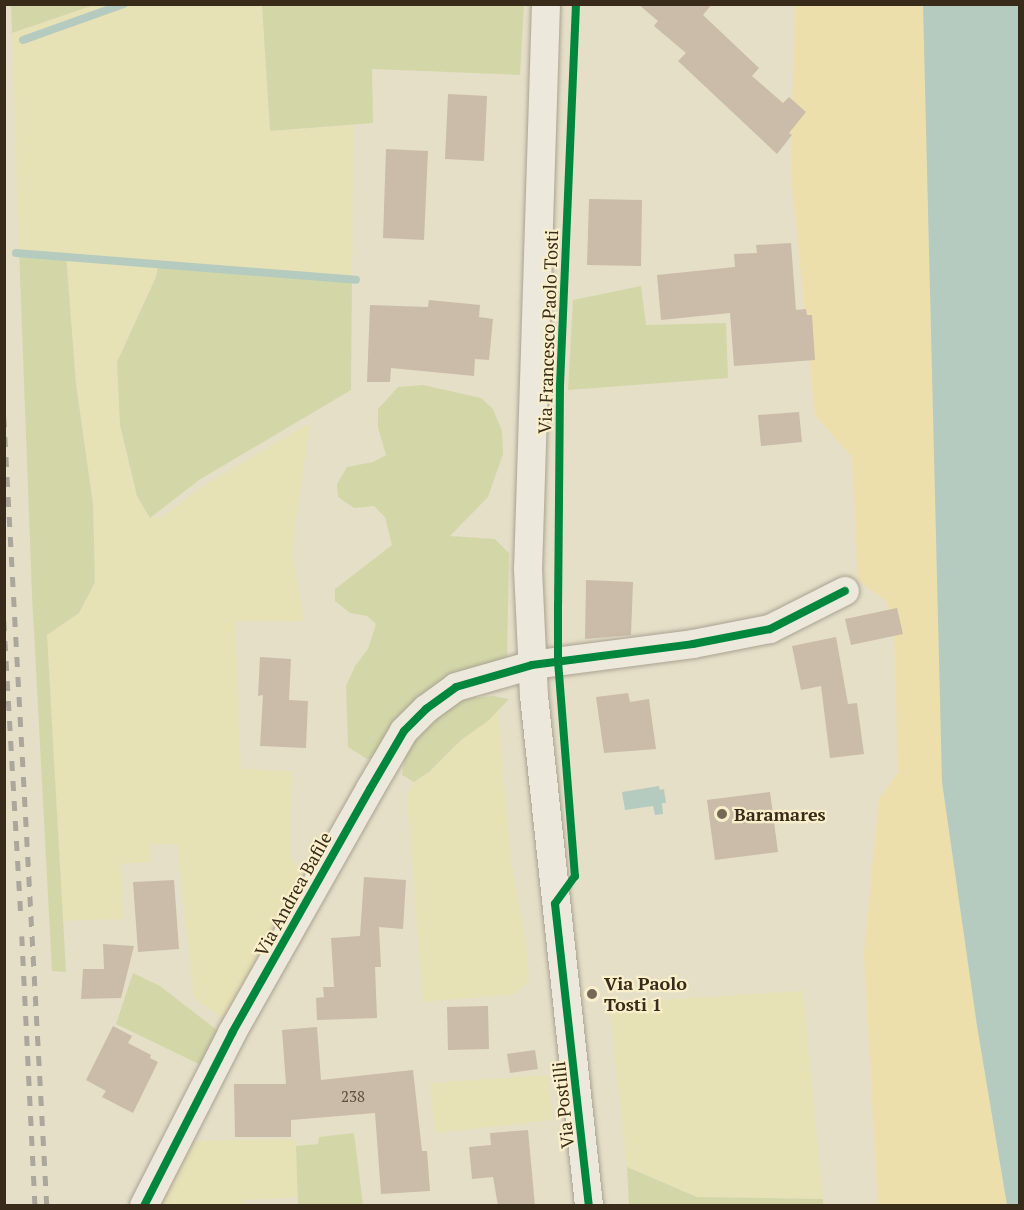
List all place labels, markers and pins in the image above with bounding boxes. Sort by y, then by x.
place label: Baramares [734,803,826,825]
marker: Baramares [715,807,729,821]
place label: Via Paolo Tosti 1 [604,973,687,1016]
marker: Via Paolo Tosti 1 [585,987,599,1001]

